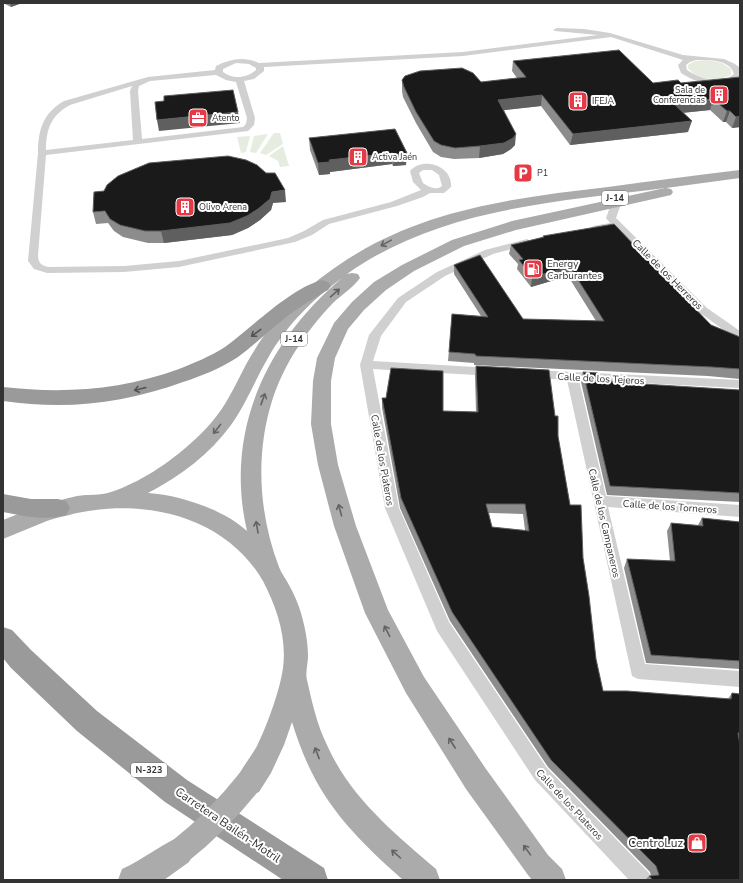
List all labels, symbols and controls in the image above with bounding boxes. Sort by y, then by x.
place label: Sala de Conferencias [653,84,705,106]
building icon: Sala de Conferencias [708,84,730,106]
building icon: IFEJA [567,90,589,112]
place label: IFEJA [592,95,614,107]
office icon: Atento [187,107,209,129]
place label: Atento [212,112,240,124]
building icon: Activa Jaén [347,146,369,168]
place label: Activa Jaén [372,151,417,163]
parking icon: P1 [512,162,534,184]
place label: P1 [537,167,548,179]
road number: J-14 [602,191,628,205]
building icon: Olivo Arena [174,196,196,218]
place label: Olivo Arena [199,201,247,213]
street label: Calle de los Herreros [629,236,706,313]
one-way arrow [380,239,392,247]
place label: Energy Carburantes [547,257,602,283]
fuel station icon: Energy Carburantes [522,258,544,280]
one-way arrow [329,289,339,298]
one-way arrow [251,328,262,337]
road number: J-14 [281,332,307,346]
street label: Calle de los Tejeros [557,370,645,388]
one-way arrow [134,386,147,393]
one-way arrow [259,394,267,406]
street label: Calle de los Plateros [367,413,397,507]
one-way arrow [212,423,221,434]
street label: Calle de los Campaneros [585,467,623,579]
street label: Calle de los Torneros [622,497,718,517]
one-way arrow [336,503,344,516]
one-way arrow [253,521,261,534]
one-way arrow [383,625,390,637]
one-way arrow [448,738,456,749]
one-way arrow [312,747,320,759]
road number: N-323 [131,763,167,777]
street label: Calle de los Plateros [533,766,606,843]
street label: Carretera Bailén-Motril [172,784,284,867]
shop icon: CentroLuz [686,832,708,854]
place label: CentroLuz [628,835,683,851]
one-way arrow [523,844,531,855]
one-way arrow [392,850,402,859]

